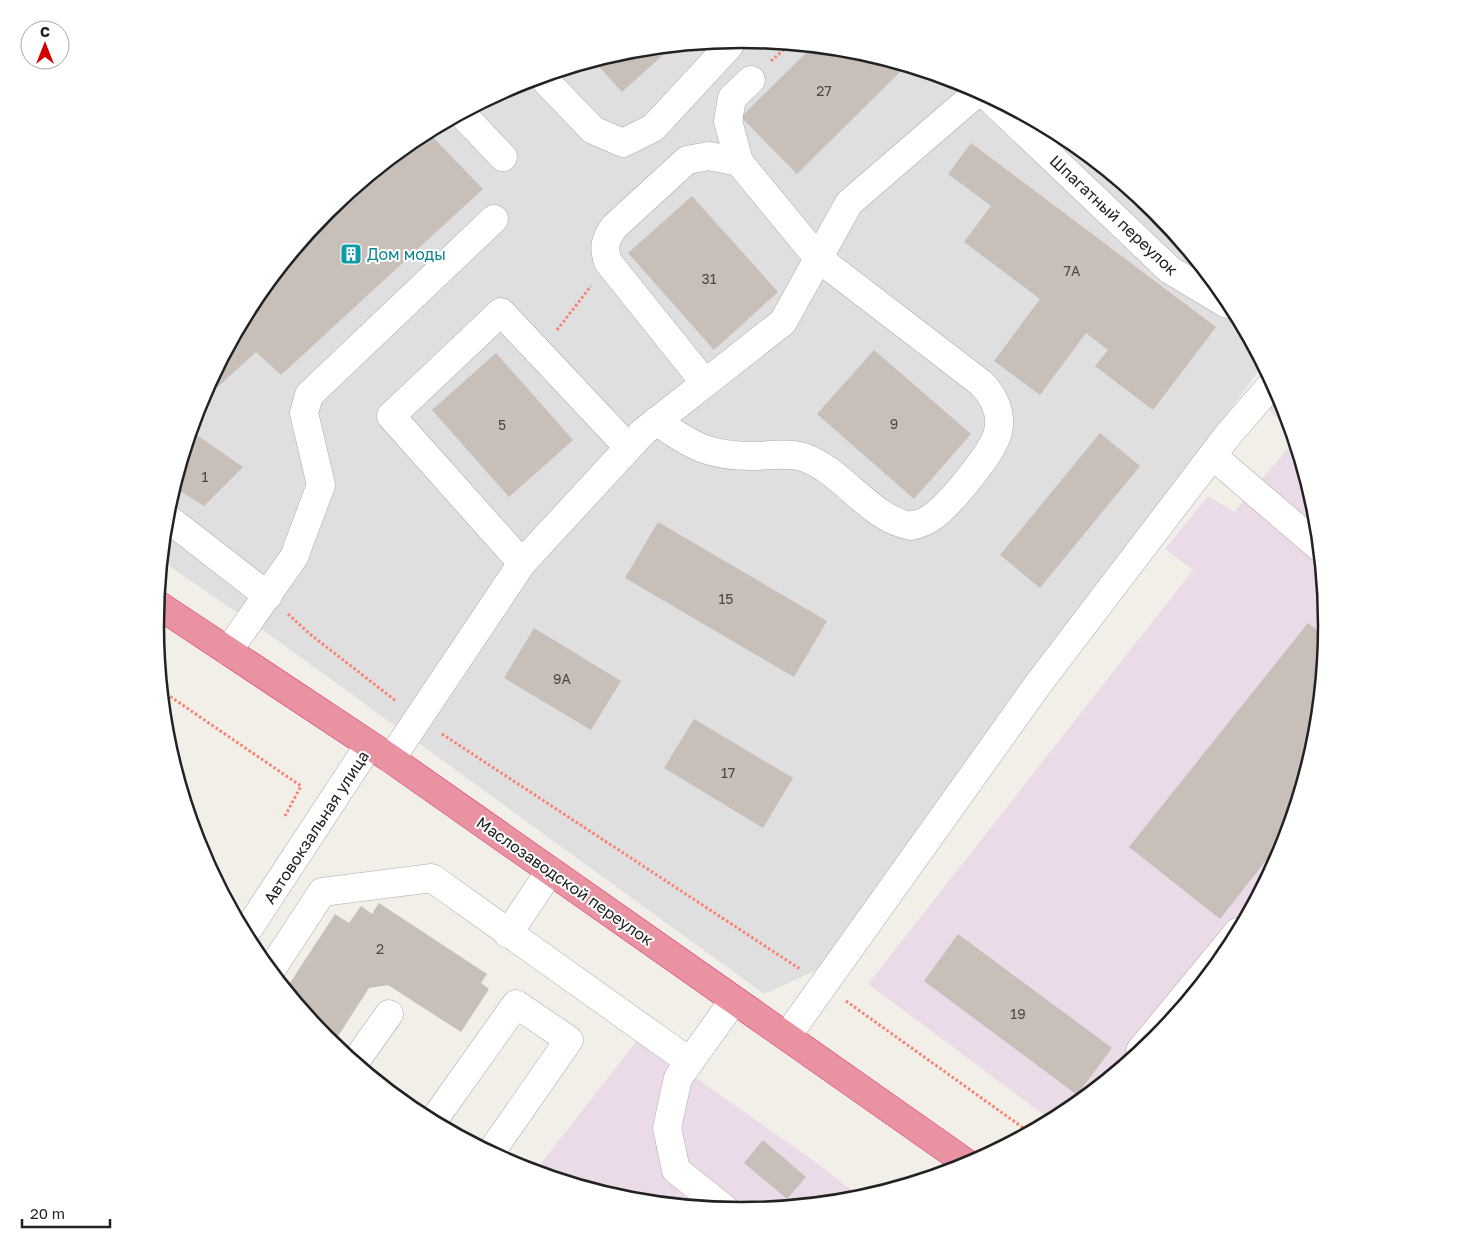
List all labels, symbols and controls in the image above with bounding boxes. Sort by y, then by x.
north arrow [20,20,70,70]
text: С [40,23,50,40]
house number: 27 [816,82,832,99]
street label: Шпагатный переулок [1046,151,1182,279]
building icon: Дом моды [339,242,363,266]
place label: Дом моды [367,244,446,264]
house number: 7А [1064,262,1081,279]
house number: 31 [702,270,717,287]
house number: 9 [890,415,898,432]
house number: 5 [498,416,506,433]
house number: 1 [202,468,209,485]
house number: 15 [719,590,733,607]
house number: 9А [553,670,572,687]
street label: Автовокзальная улица [259,747,373,907]
house number: 17 [721,764,735,781]
street label: Маслозаводской переулок [473,812,657,950]
house number: 2 [376,940,384,957]
house number: 19 [1010,1005,1026,1022]
scale bar [22,1196,110,1228]
text: 20 m [30,1204,65,1222]

